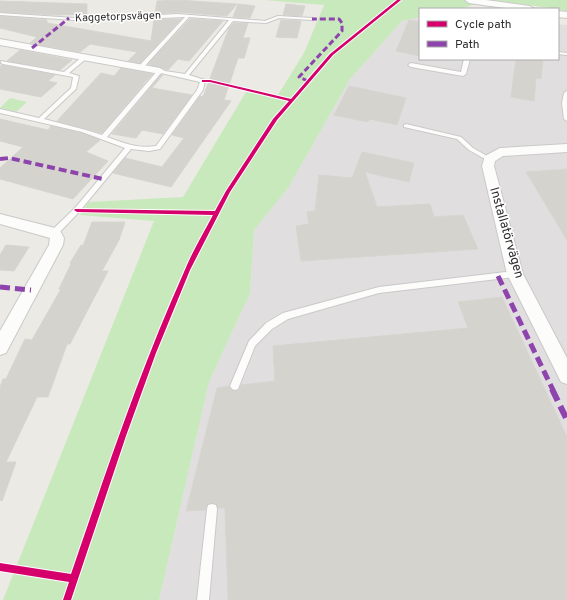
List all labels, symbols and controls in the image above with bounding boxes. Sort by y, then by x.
legend [419,8,559,60]
street label: Kaggetorpsvägen [75,9,161,25]
text: Cycle path [455,17,512,33]
text: Path [455,37,480,53]
street label: Installatörvägen [485,185,527,281]

